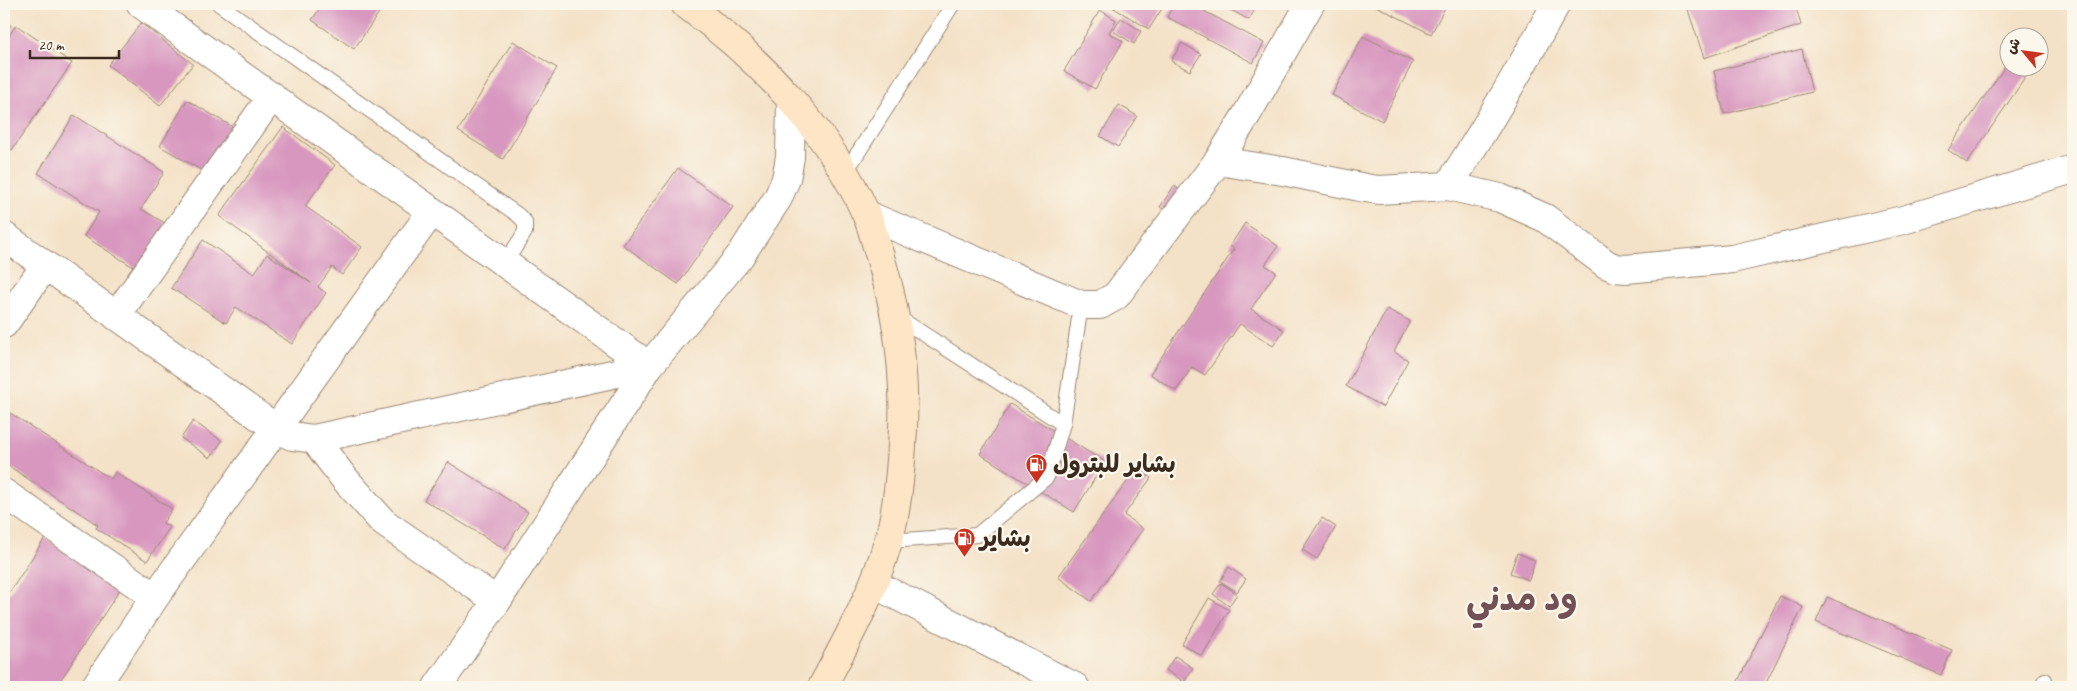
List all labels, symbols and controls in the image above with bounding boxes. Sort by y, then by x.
scale bar [30,28,119,60]
north arrow [2000,28,2050,78]
text: ش [2002,35,2024,57]
text: 20 m [38,36,65,55]
place label: بشاير للبترول [1053,449,1176,479]
fuel station icon: بشاير للبترول [1025,452,1049,483]
place label: بشاير [978,523,1031,553]
fuel station icon: بشاير [952,526,976,557]
district label: ود مدني [1466,577,1578,629]

